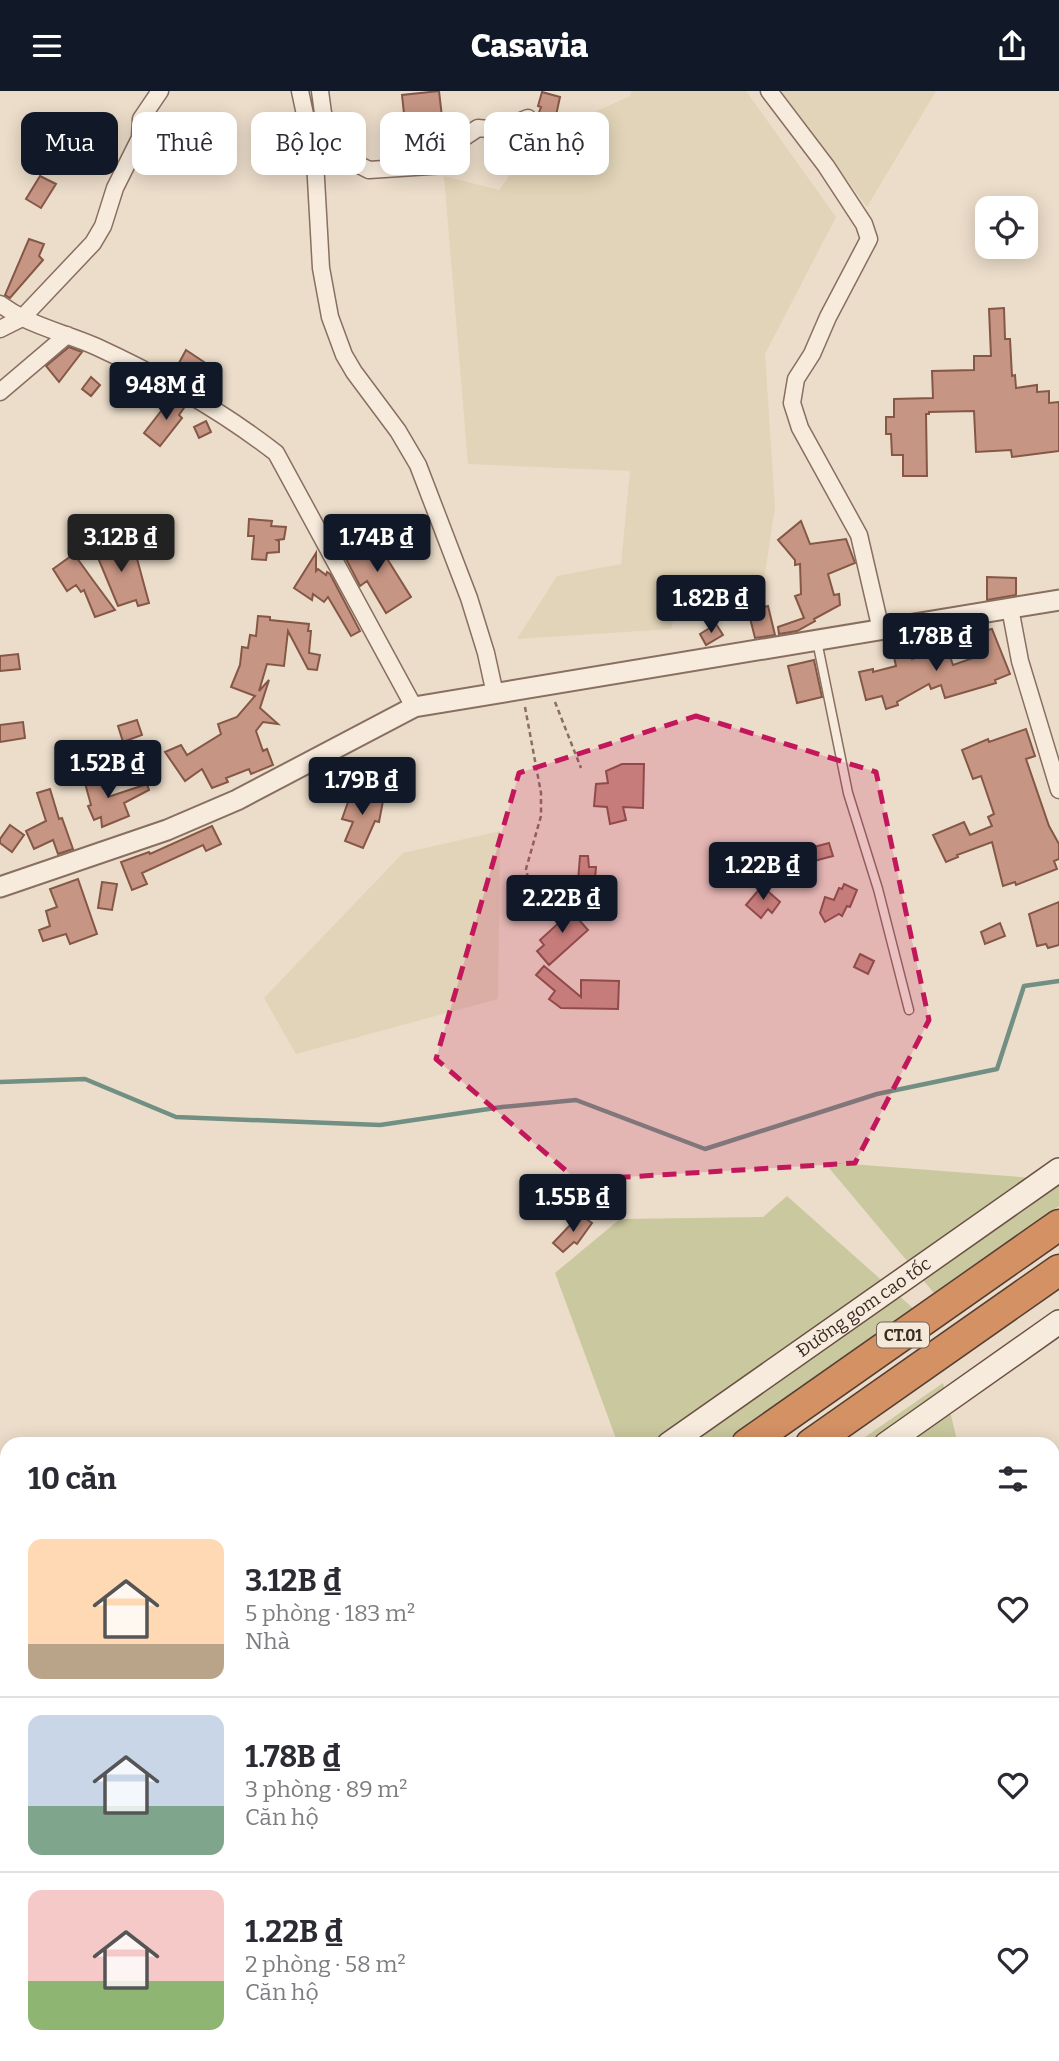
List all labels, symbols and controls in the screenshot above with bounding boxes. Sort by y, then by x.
icon: menu [28,27,66,65]
text: Casavia [471,27,588,65]
icon: share [993,27,1031,65]
chip: Mua [21,112,118,175]
chip: Thuê [132,112,237,175]
chip: Bộ lọc [251,112,366,175]
chip: Mới [380,112,470,175]
chip: Căn hộ [484,112,609,175]
map controls [975,196,1038,259]
button: locate [975,196,1038,259]
pin: 948M ₫ [109,363,223,422]
text: 948M ₫ [126,371,206,399]
pin: 3.12B ₫ [56,515,186,574]
pin: 1.74B ₫ [312,515,442,574]
text: 3.12B ₫ [84,523,159,551]
text: 1.74B ₫ [339,523,415,551]
pin: 1.82B ₫ [646,575,776,635]
text: 1.82B ₫ [672,584,750,612]
pin: 1.78B ₫ [871,613,1001,673]
text: 1.78B ₫ [899,622,973,650]
pin: 1.52B ₫ [43,741,173,800]
text: 1.52B ₫ [70,749,146,777]
pin: 1.79B ₫ [297,757,427,817]
text: 1.79B ₫ [325,766,399,794]
pin: 1.22B ₫ [698,843,828,902]
text: 1.22B ₫ [725,851,801,879]
pin: 2.22B ₫ [497,875,627,935]
text: 2.22B ₫ [522,884,602,912]
pin: 1.55B ₫ [508,1175,638,1234]
text: 1.55B ₫ [535,1183,611,1211]
street label: Đường gom cao tốc [792,1252,935,1362]
road number: CT.01 [877,1323,929,1347]
icon: filters [994,1460,1032,1498]
text: 10 căn [28,1461,117,1497]
text: 3.12B ₫ [245,1563,343,1599]
icon: home [84,1567,168,1651]
icon: heart [994,1590,1032,1628]
text: 5 phòng · 183 m² [245,1599,415,1627]
text: Nhà [245,1627,290,1655]
text: 1.78B ₫ [245,1739,342,1775]
icon: home [84,1743,168,1827]
icon: heart [994,1766,1032,1804]
text: 3 phòng · 89 m² [245,1775,407,1803]
text: Căn hộ [245,1803,319,1831]
text: 1.22B ₫ [245,1914,344,1950]
icon: home [84,1918,168,2002]
icon: heart [994,1941,1032,1979]
text: 2 phòng · 58 m² [245,1950,406,1978]
text: Căn hộ [245,1978,319,2006]

